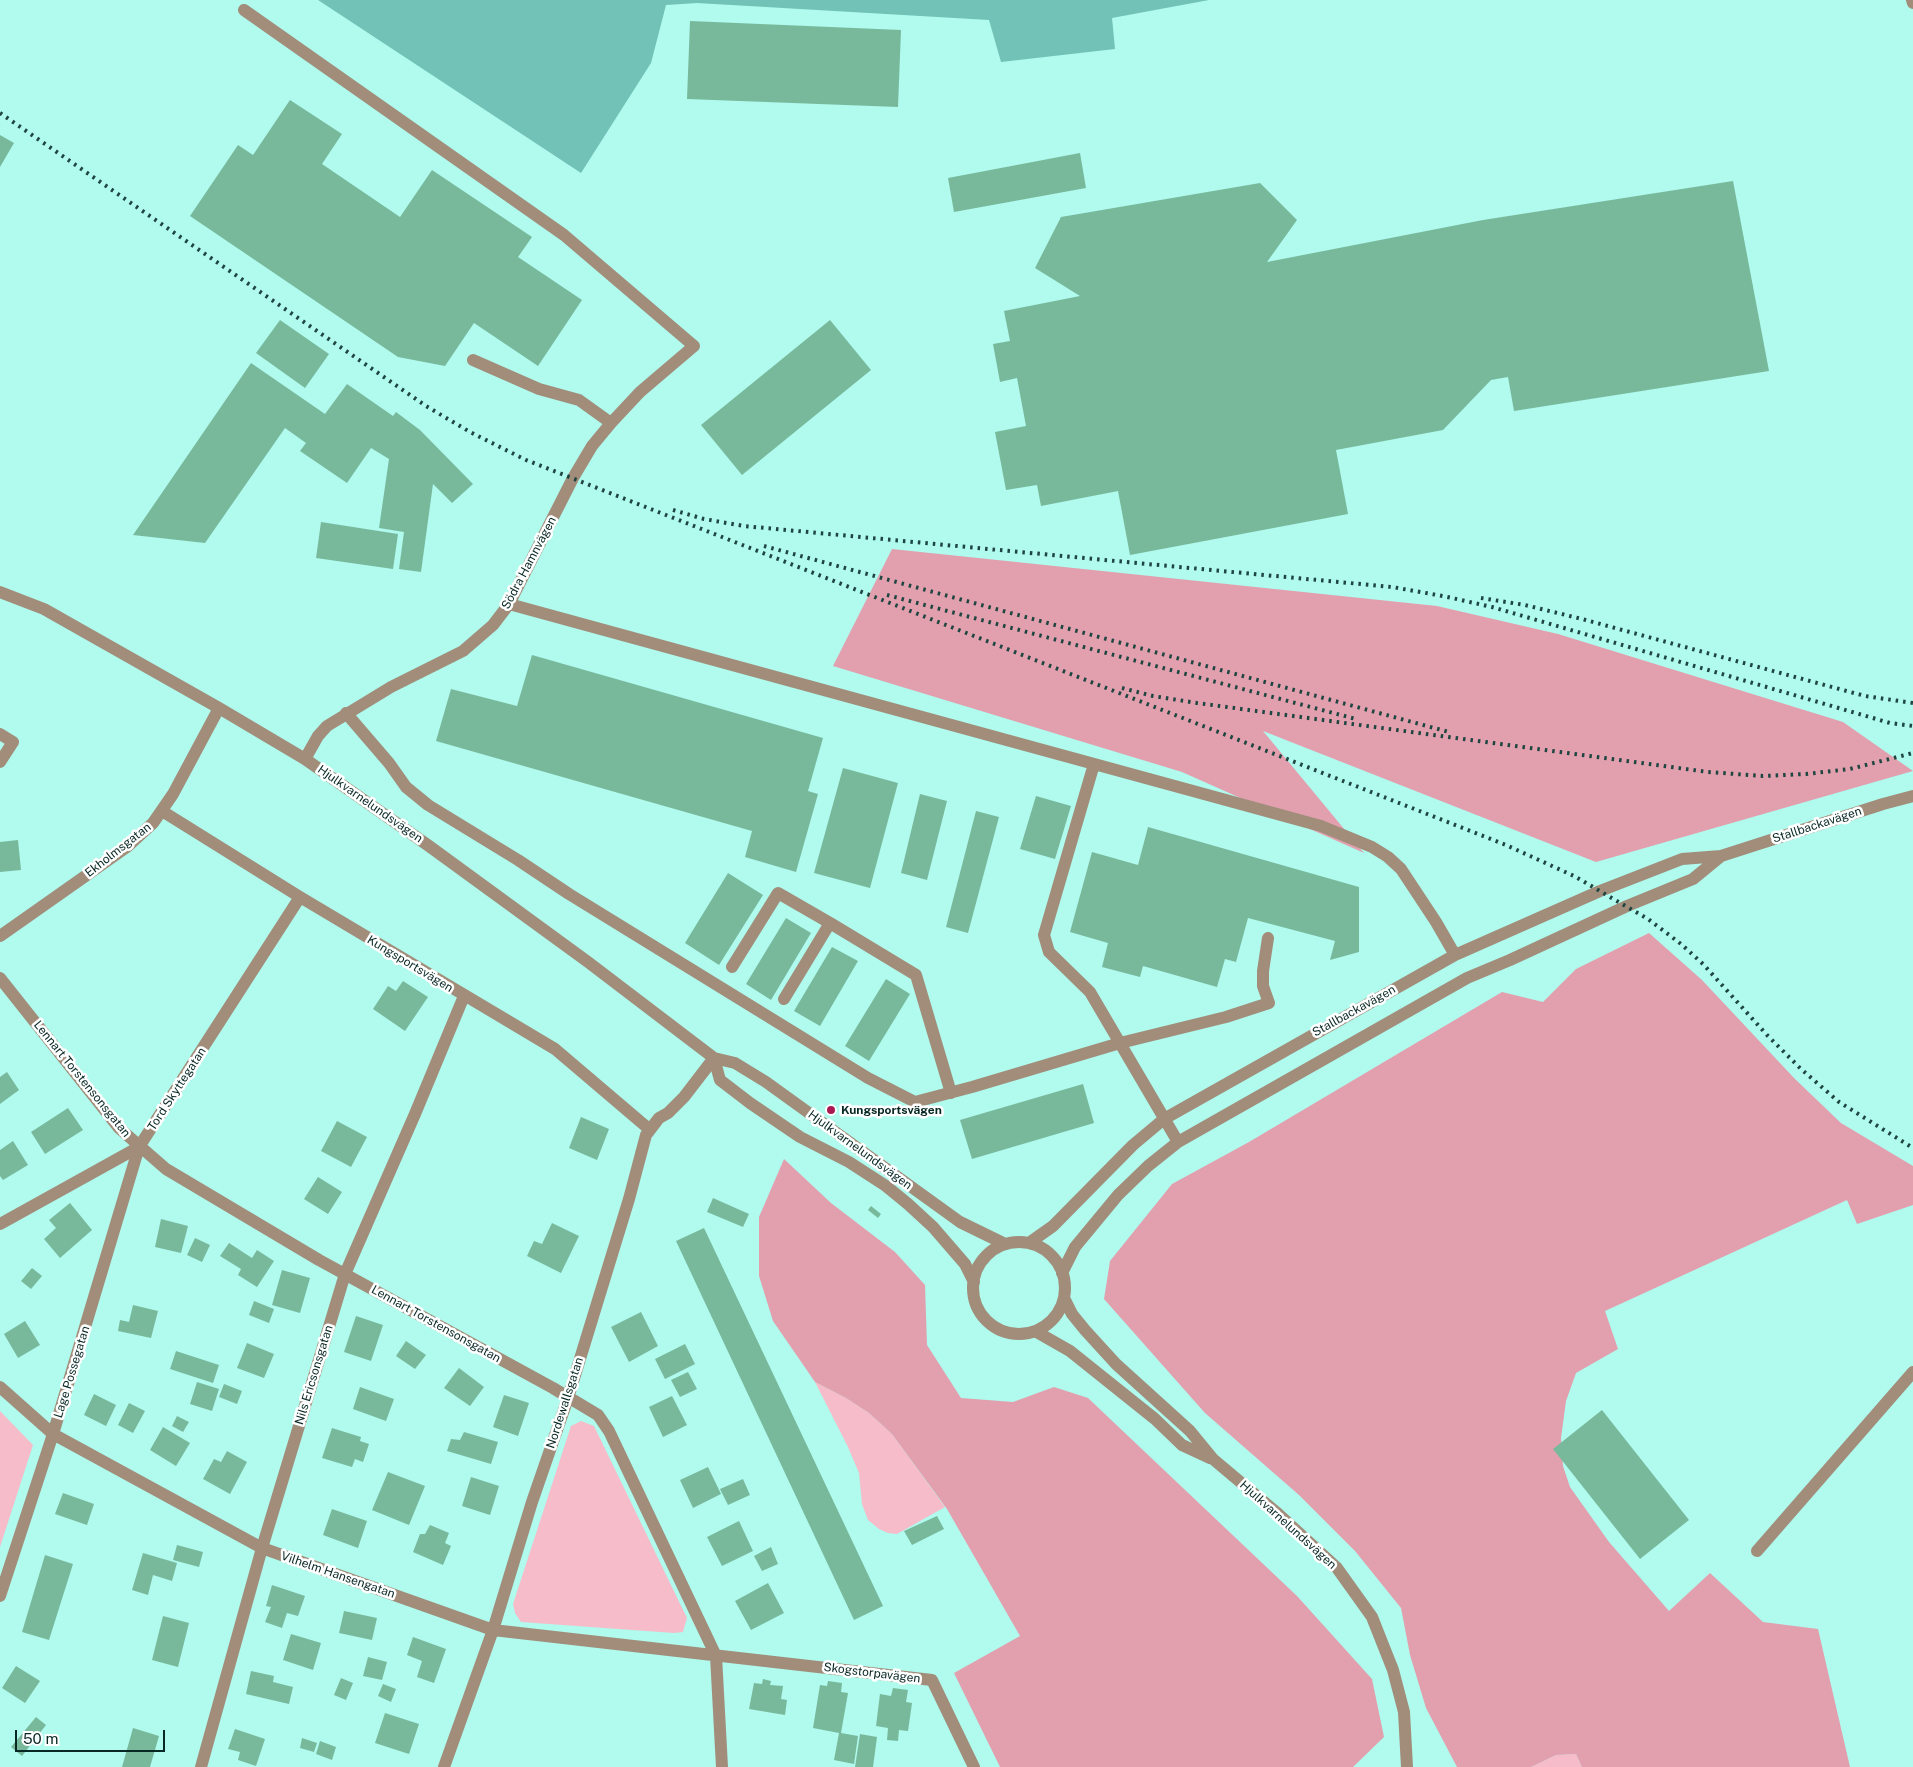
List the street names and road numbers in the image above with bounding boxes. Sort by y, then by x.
street label: Södra Hamnvägen [499,514,559,612]
street label: Hjulkvarnelundsvägen [315,762,425,846]
street label: Stallbackavägen [1771,804,1863,846]
street label: Ekholmsgatan [82,820,154,880]
street label: Kungsportsvägen [364,933,456,995]
street label: Stallbackavägen [1310,982,1398,1040]
street label: Lennart Torstensonsgatan [31,1018,133,1140]
street label: Tord Skyttegatan [145,1045,209,1133]
street label: Hjulkvarnelundsvägen [805,1107,915,1193]
street label: Lennart Torstensonsgatan [369,1282,503,1366]
street label: Nils Ericsonsgatan [292,1323,336,1427]
street label: Lage Possegatan [51,1324,93,1420]
street label: Nordewallsgatan [543,1356,587,1450]
street label: Hjulkvarnelundsvägen [1237,1478,1339,1572]
street label: Vilhelm Hansengatan [279,1549,397,1601]
street label: Skogstorpavägen [823,1660,921,1686]

